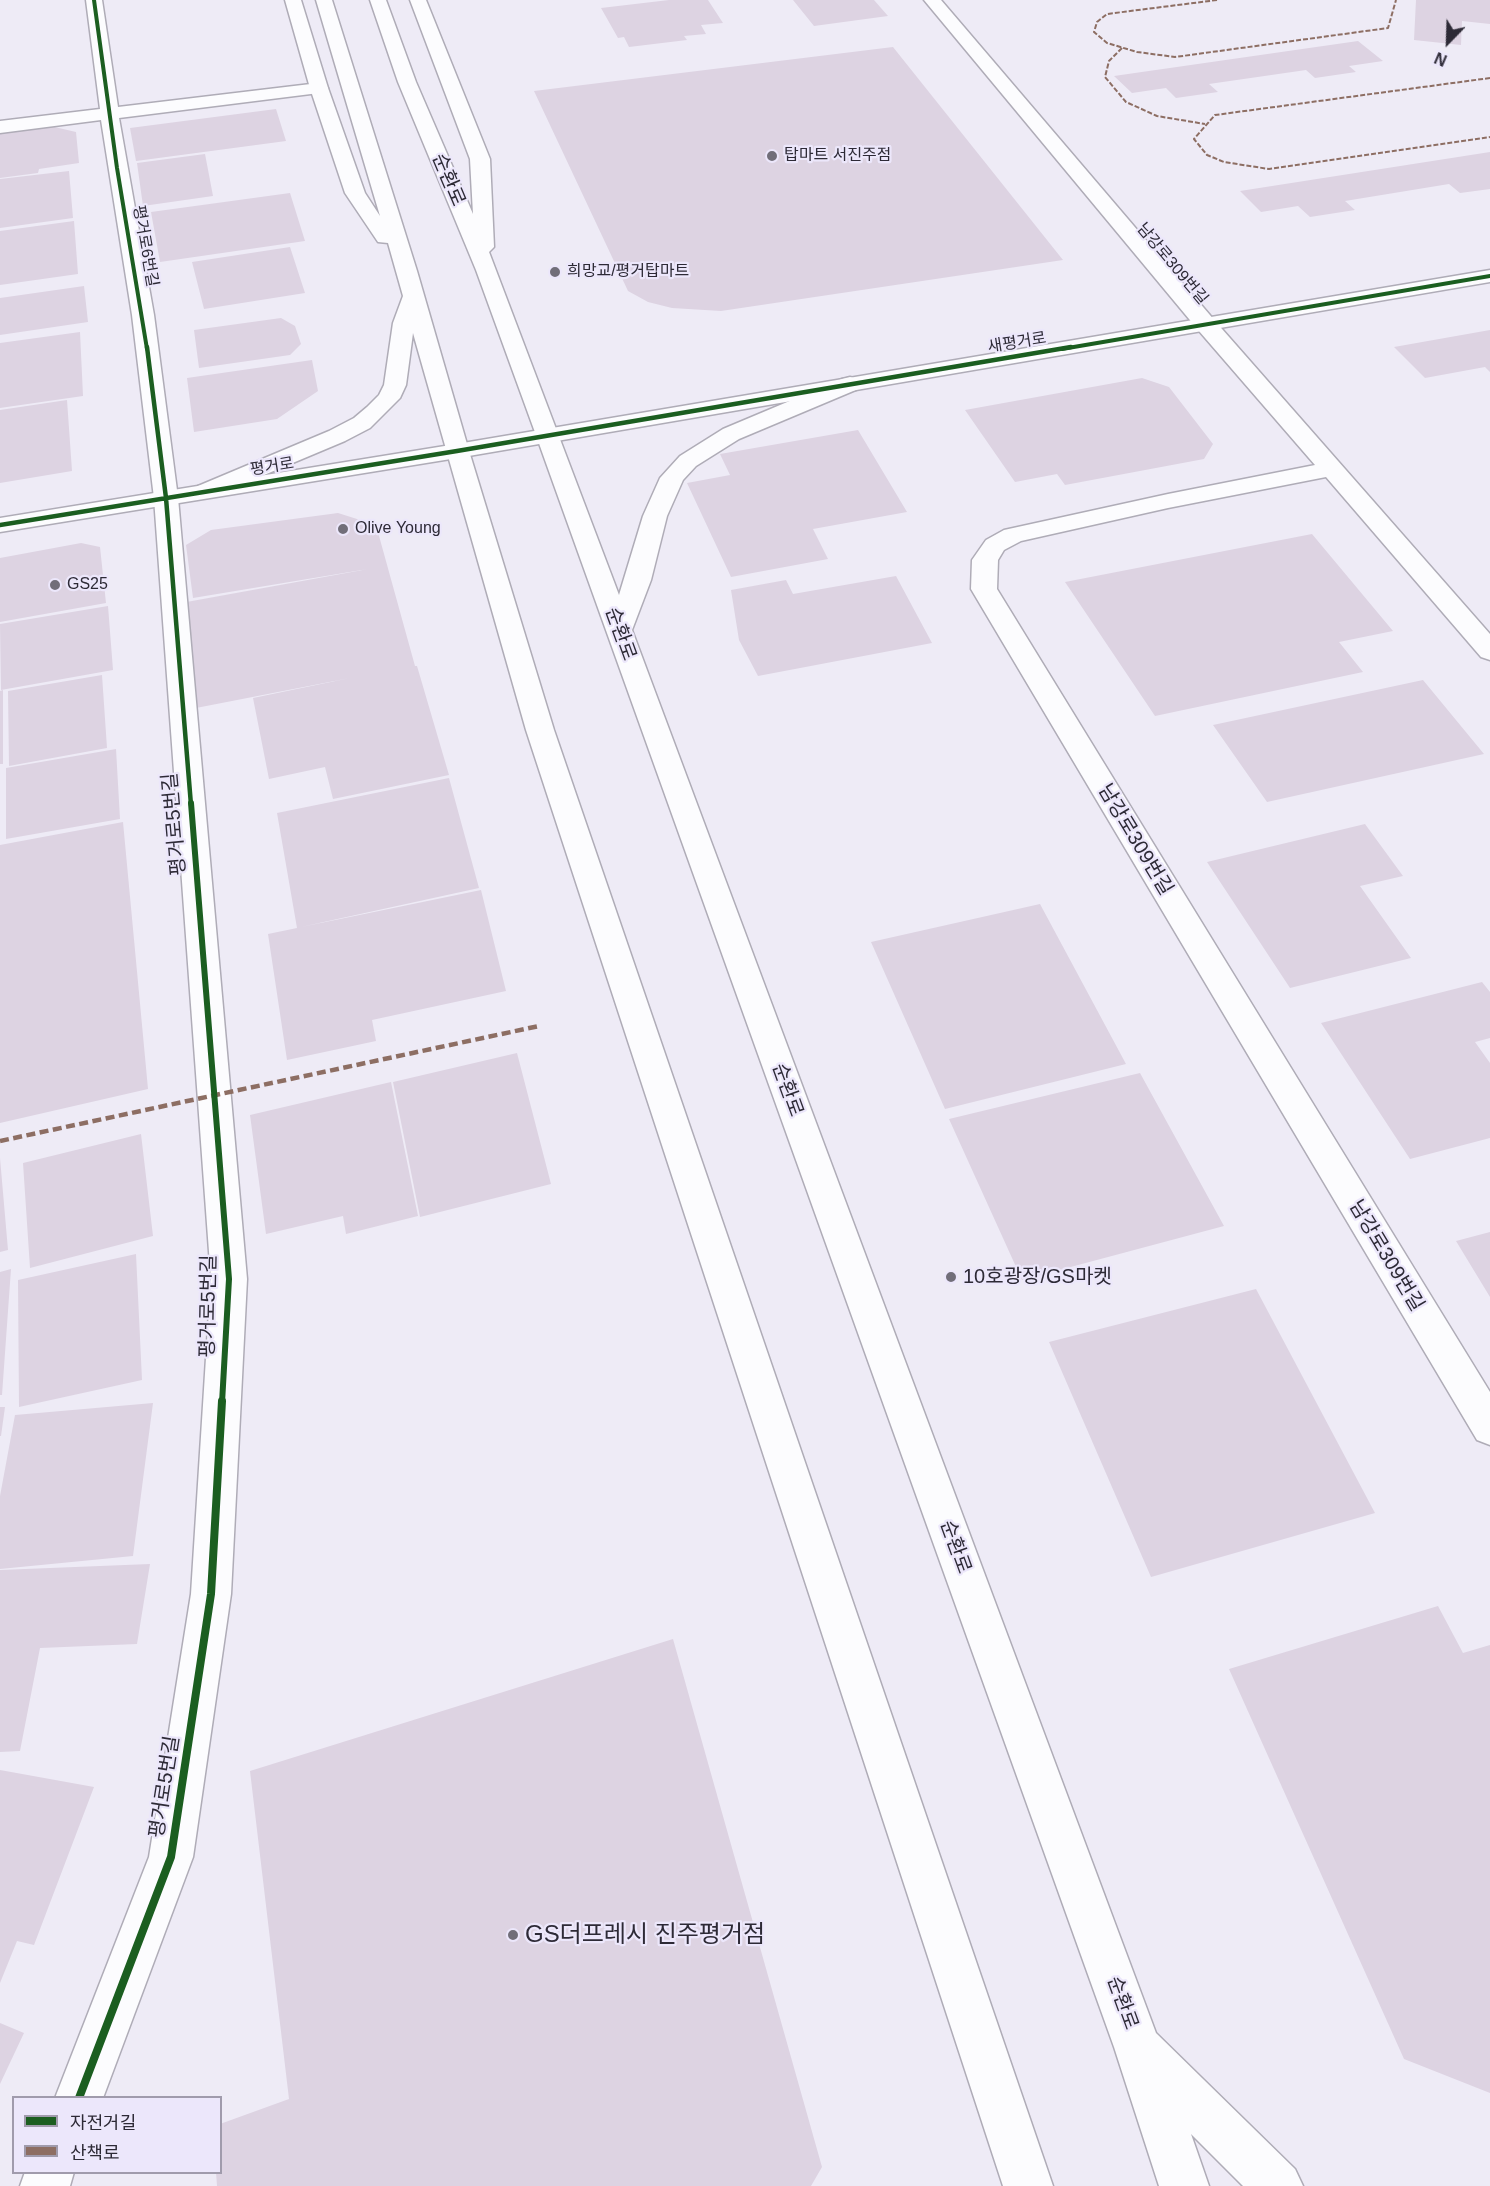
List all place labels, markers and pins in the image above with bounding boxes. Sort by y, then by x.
place label: 탑마트 서진주점 [784,146,891,166]
marker: 탑마트 서진주점 [765,149,779,163]
place label: 희망교/평거탑마트 [567,262,689,282]
marker: 희망교/평거탑마트 [548,265,562,279]
place label: Olive Young [355,519,441,539]
marker: Olive Young [336,522,350,536]
place label: GS25 [67,575,108,595]
marker: GS25 [48,578,62,592]
place label: 10호광장/GS마켓 [963,1265,1112,1289]
marker: 10호광장/GS마켓 [944,1270,958,1284]
place label: GS더프레시 진주평거점 [525,1921,765,1949]
marker: GS더프레시 진주평거점 [506,1928,520,1942]

